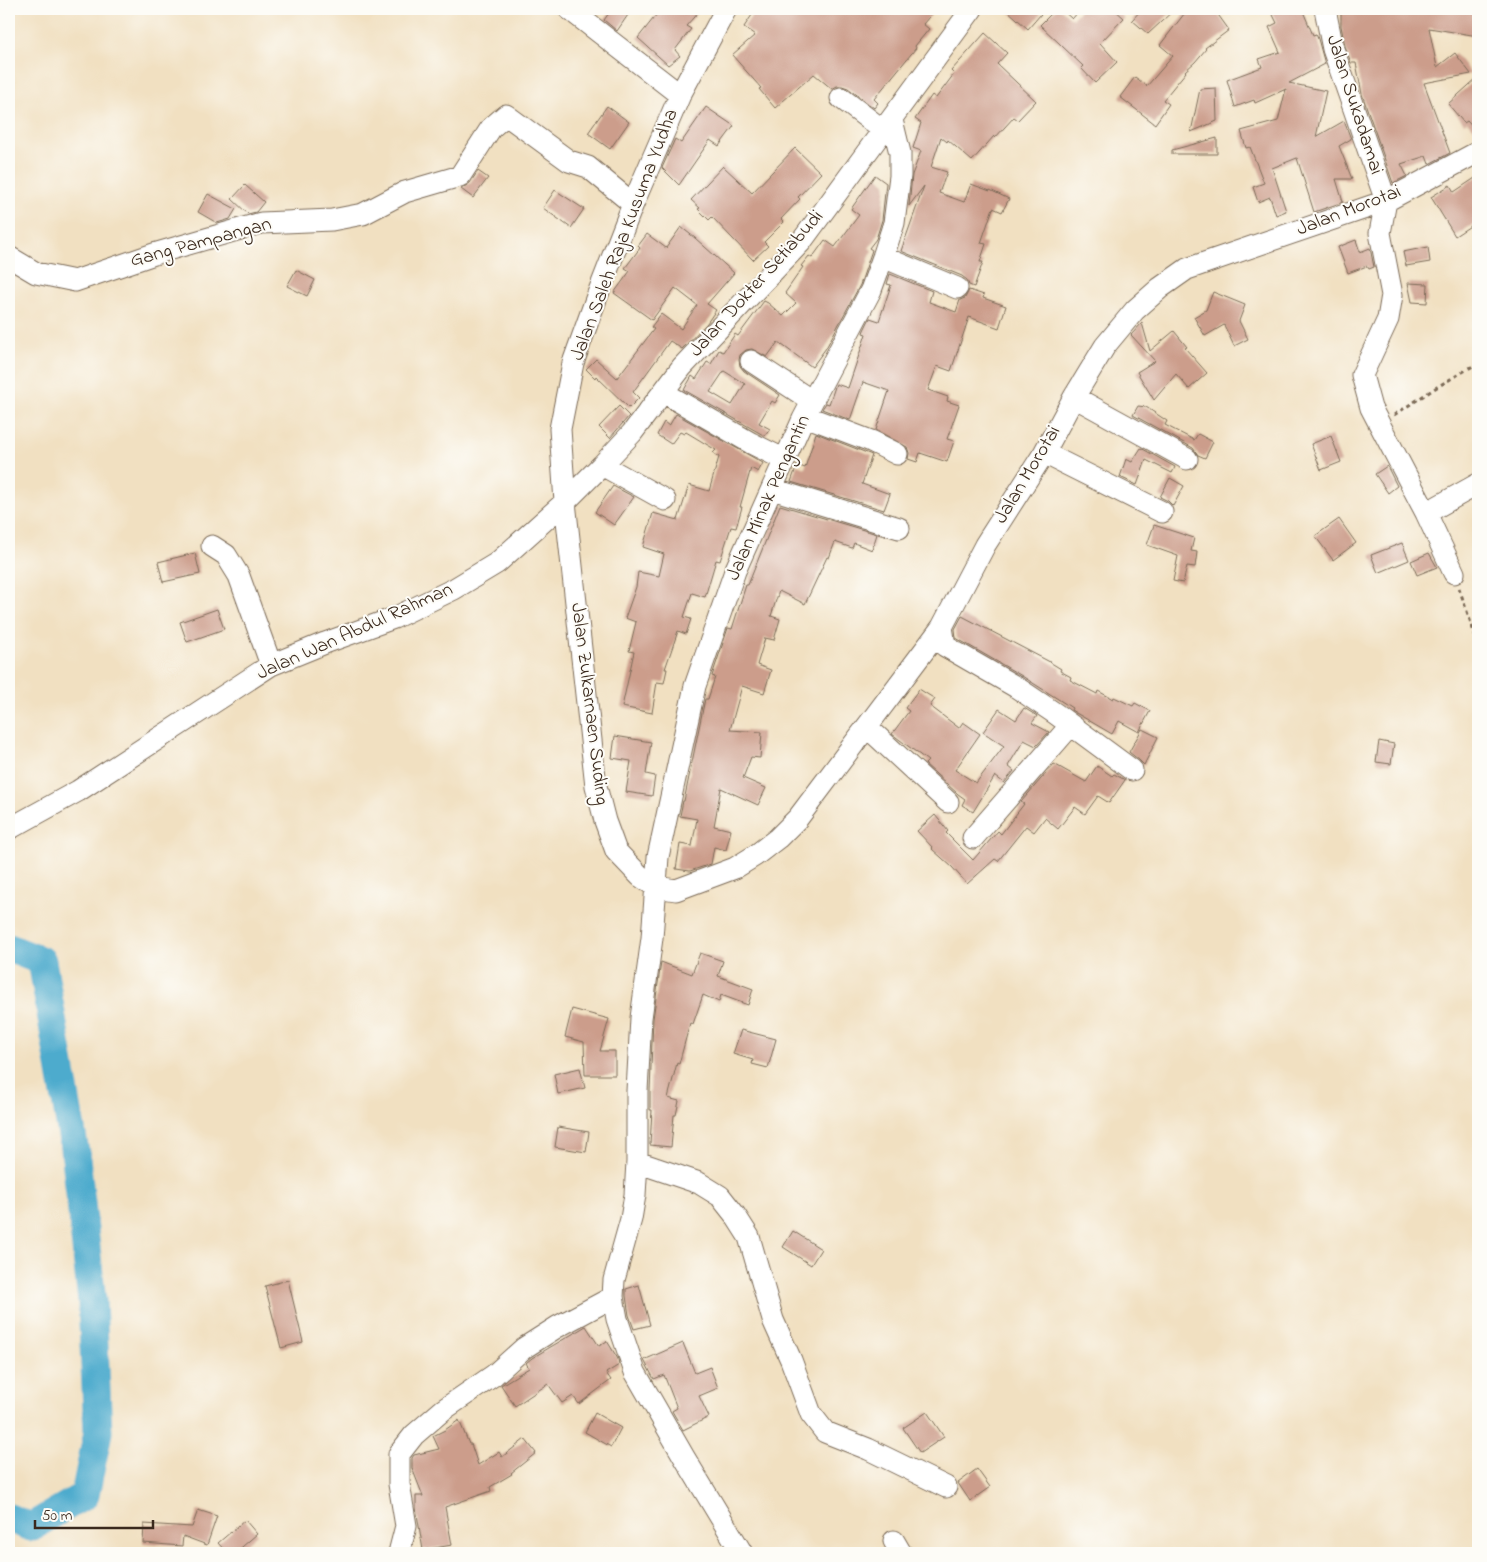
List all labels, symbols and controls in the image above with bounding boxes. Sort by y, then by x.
street label: Jalan Sukadamai [1318,31,1390,179]
street label: Jalan Saleh Raja Kusuma Yudha [563,105,687,365]
street label: Jalan Morotai [1293,178,1405,244]
street label: Jalan Dokter Setiabudi [683,204,831,364]
street label: Gang Pampangan [127,210,275,277]
street label: Jalan Minak Pengantin [719,410,820,586]
street label: Jalan Morotai [987,420,1069,530]
street label: Jalan Wan Abdul Rahman [252,576,458,688]
street label: Jalan Zulkarnaen Suding [561,601,616,807]
scale bar [35,1497,152,1529]
text: 50 m [42,1505,73,1527]

